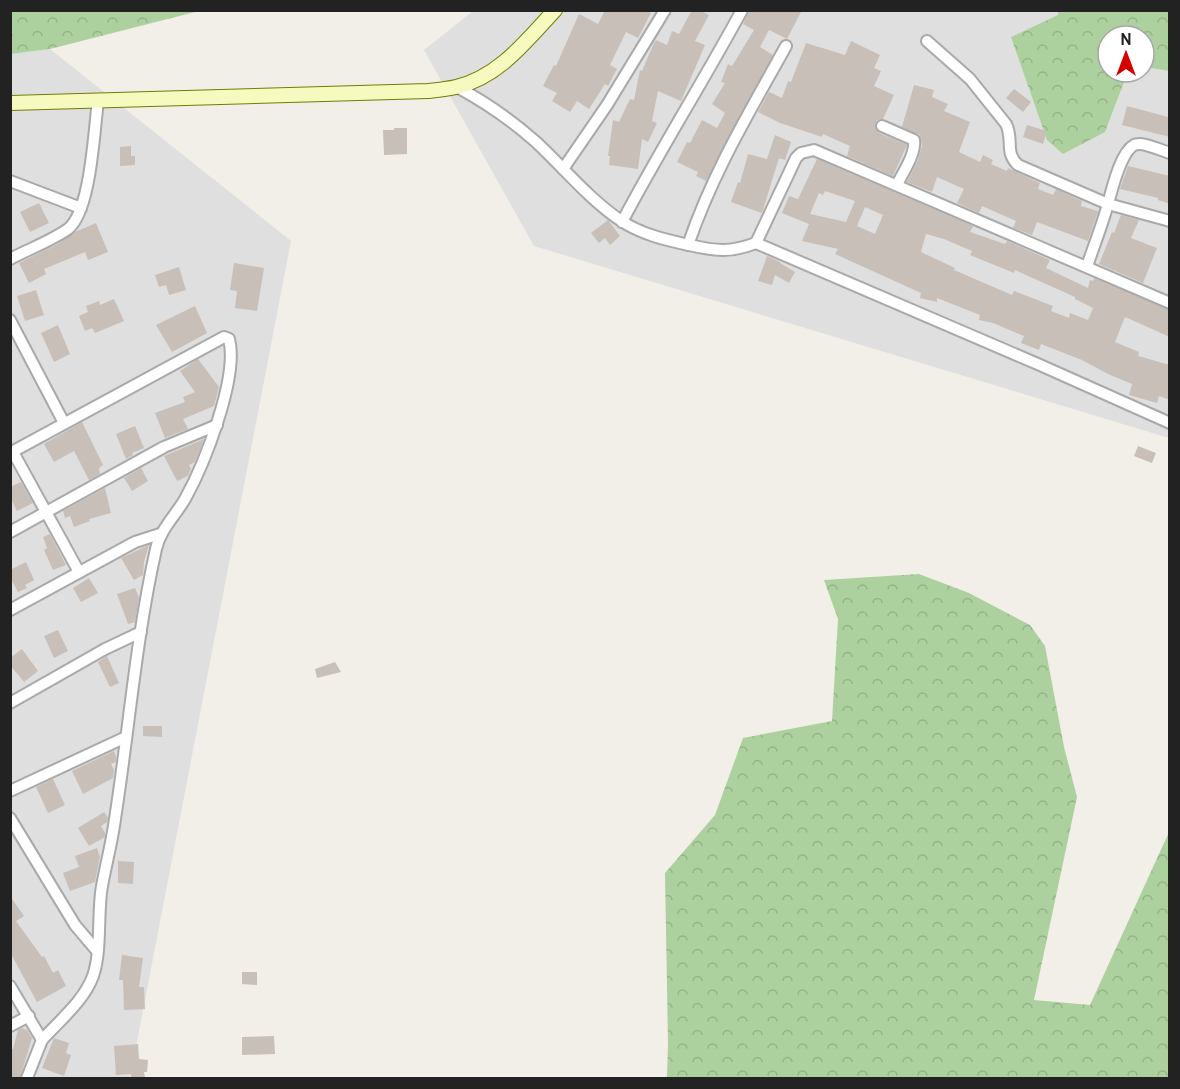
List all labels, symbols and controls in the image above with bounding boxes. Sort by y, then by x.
north arrow [1096,24,1156,84]
text: N [1120,31,1132,51]

